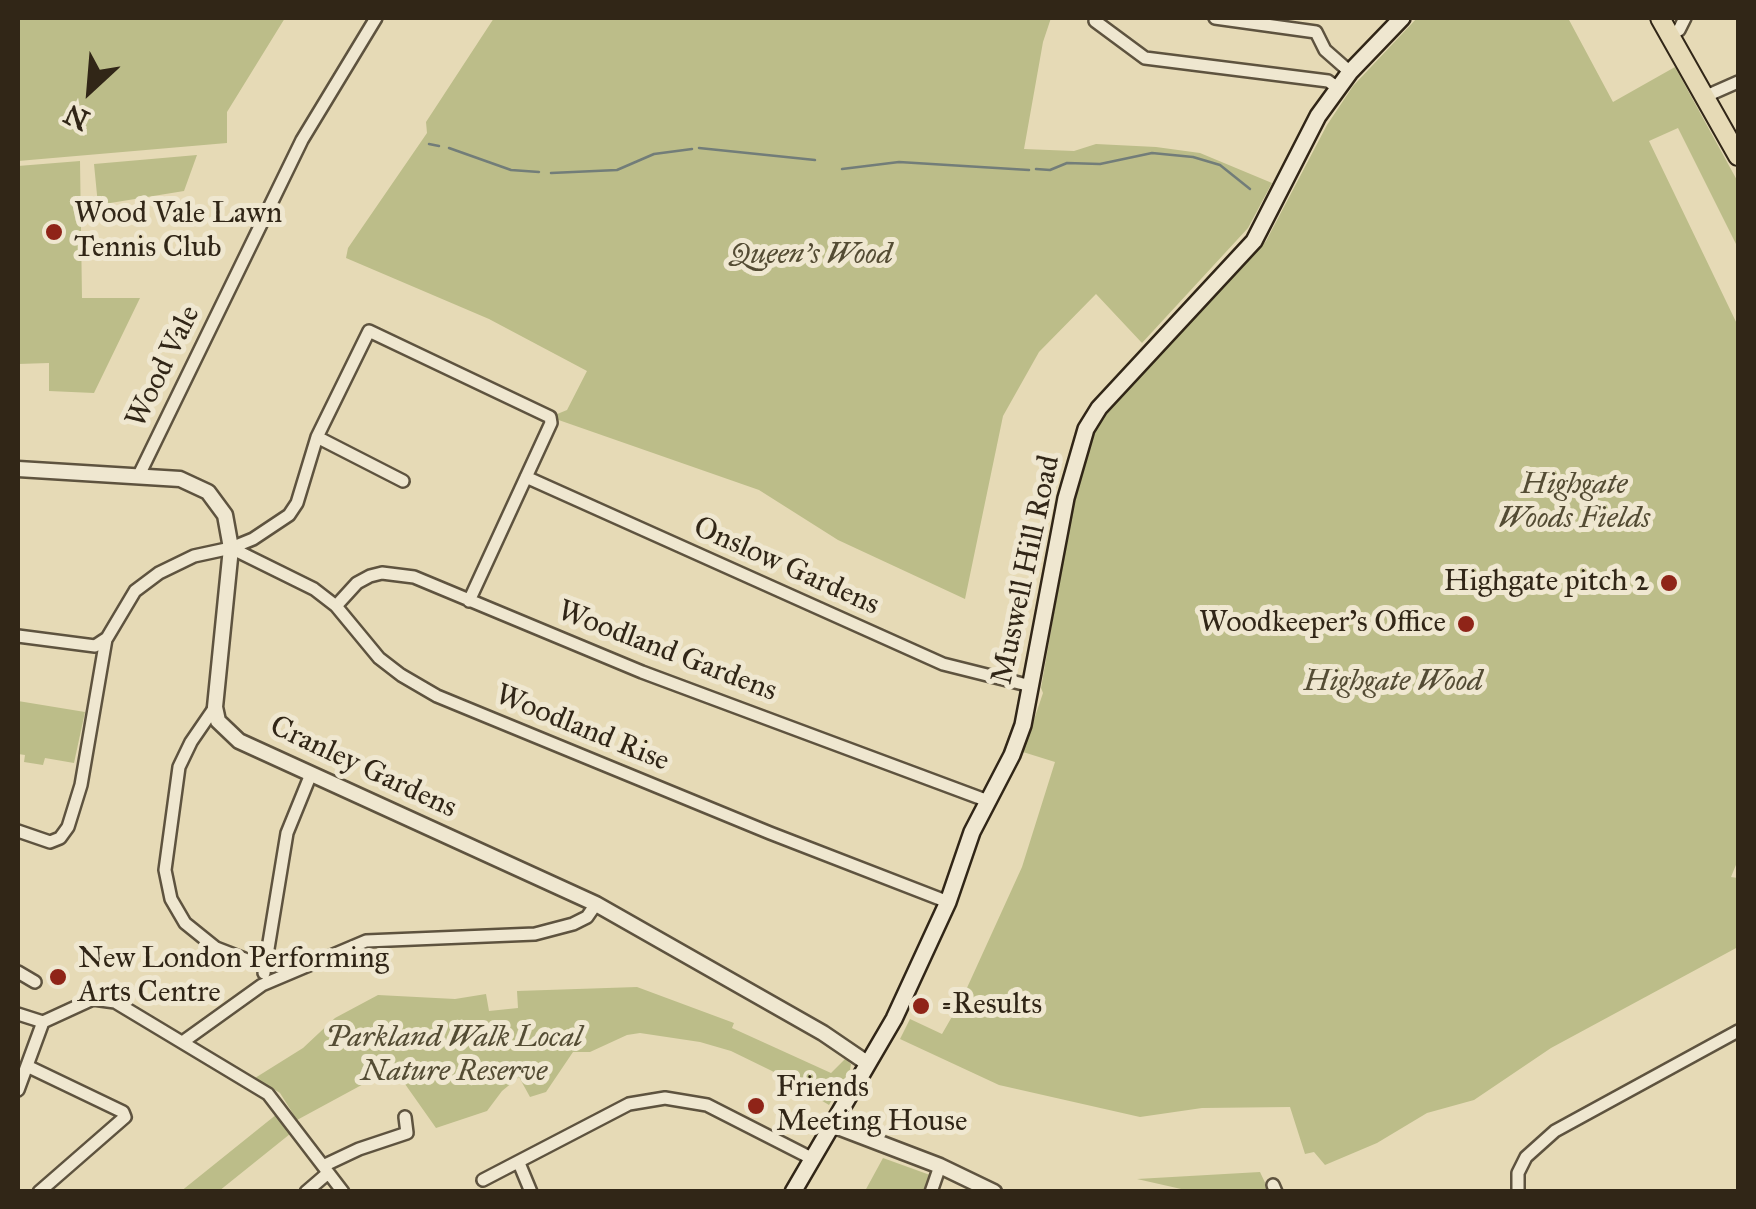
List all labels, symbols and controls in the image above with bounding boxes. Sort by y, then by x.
north arrow [40,40,140,140]
text: N [58,96,95,138]
place label: Wood Vale Lawn Tennis Club [74,197,282,268]
marker: Wood Vale Lawn Tennis Club [43,221,65,243]
park label: Queen’s Wood [730,238,892,274]
street label: Wood Vale [119,300,209,434]
street label: Muswell Hill Road [985,452,1069,688]
park label: Highgate Woods Fields [1498,468,1650,538]
street label: Onslow Gardens [687,510,885,624]
place label: Highgate pitch 2 [1444,565,1649,601]
marker: Highgate pitch 2 [1658,572,1680,594]
street label: Woodland Gardens [552,594,782,710]
place label: Woodkeeper's Office [1199,606,1446,642]
marker: Woodkeeper's Office [1455,613,1477,635]
park label: Highgate Wood [1303,665,1483,701]
street label: Woodland Rise [490,678,674,780]
street label: Cranley Gardens [264,709,462,827]
place label: New London Performing Arts Centre [78,942,389,1012]
marker: New London Performing Arts Centre [47,966,69,988]
place label: =Results [941,988,1042,1024]
marker: =Results [910,995,932,1017]
park label: Parkland Walk Local Nature Reserve [326,1021,582,1092]
place label: Friends Meeting House [776,1071,968,1142]
marker: Friends Meeting House [745,1095,767,1117]

